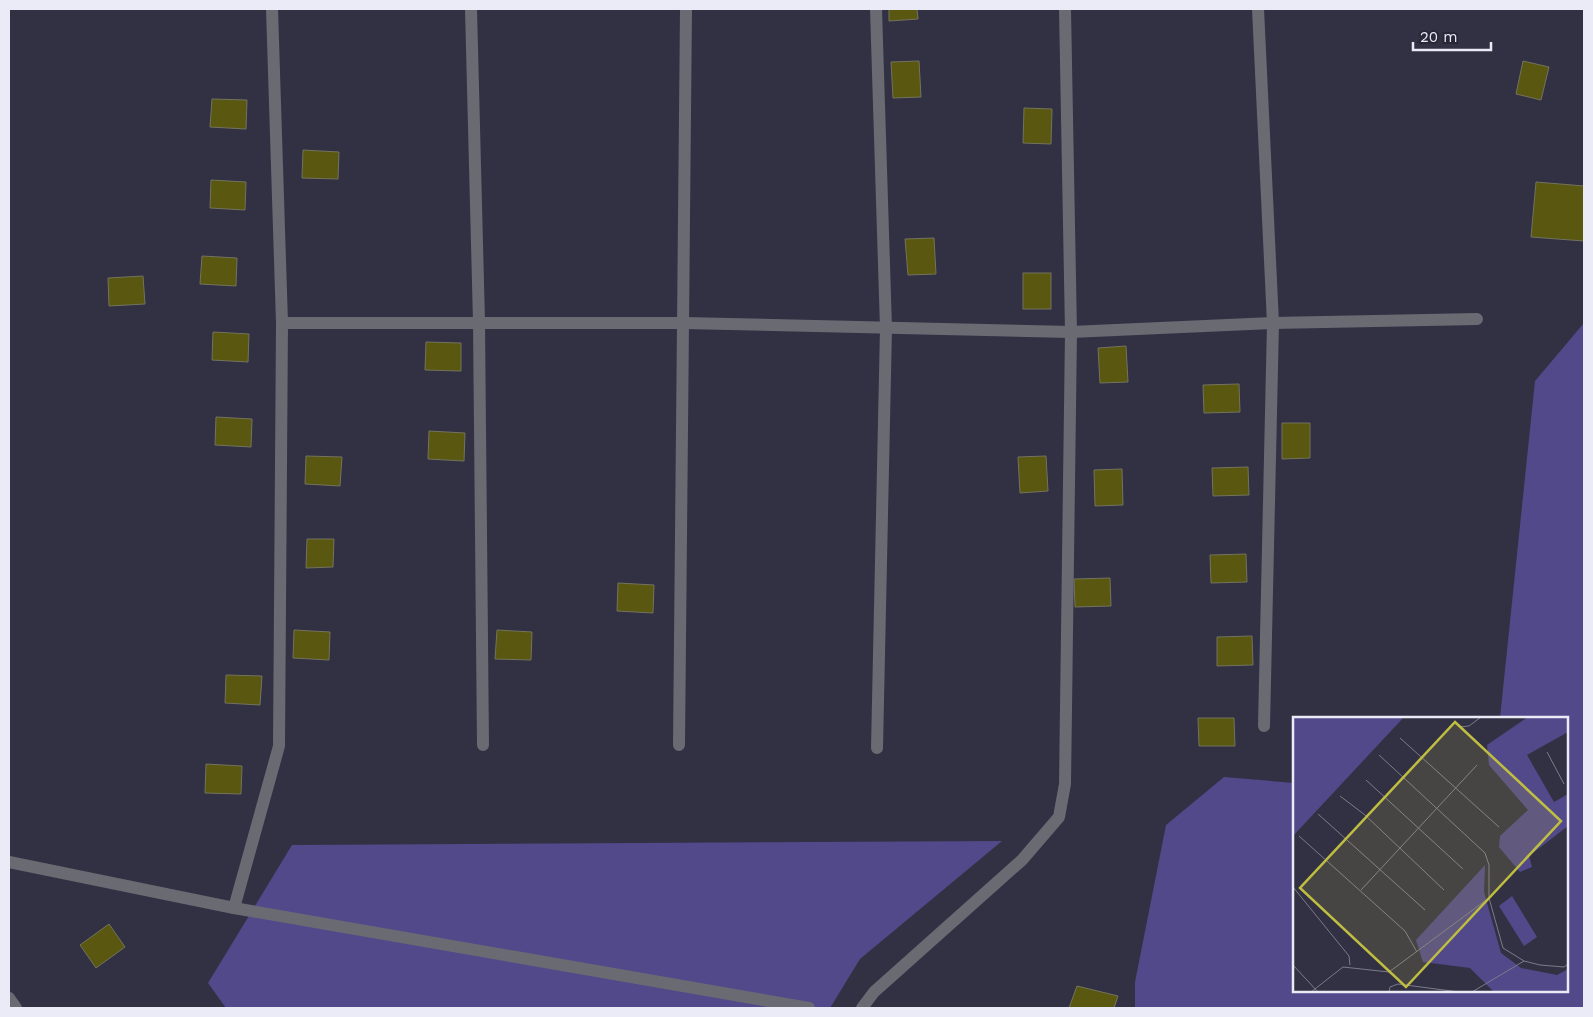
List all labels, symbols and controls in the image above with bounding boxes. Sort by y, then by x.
scale bar [1413,20,1490,52]
text: 20 m [1420,28,1458,46]
inset map [1293,717,1568,992]

